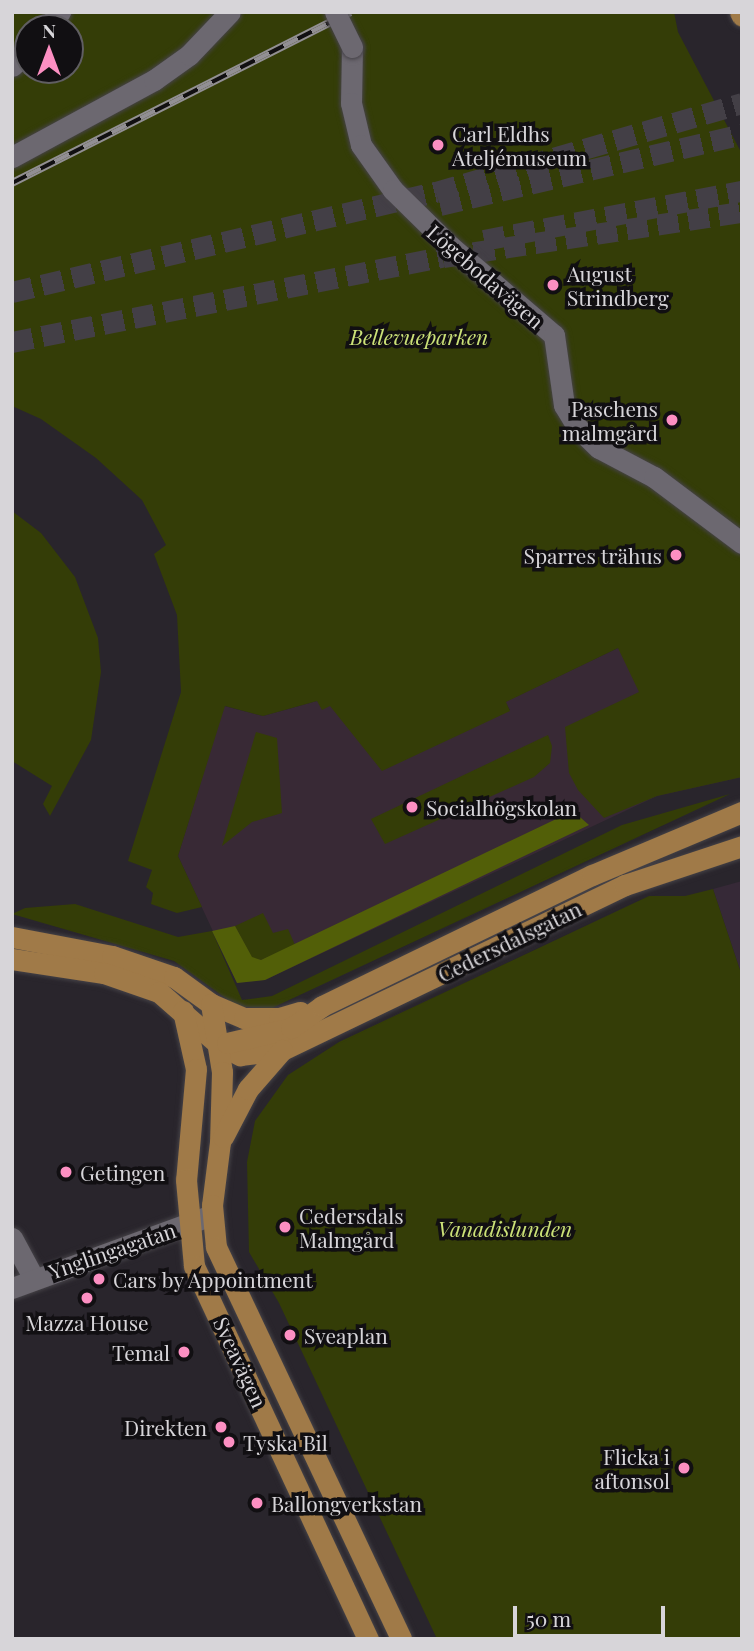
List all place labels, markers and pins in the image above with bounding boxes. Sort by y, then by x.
place label: Carl Eldhs Ateljémuseum [452,120,587,170]
marker: Carl Eldhs Ateljémuseum [430,137,446,153]
place label: August Strindberg [567,260,669,310]
marker: August Strindberg [545,277,561,293]
place label: Paschens malmgård [562,395,658,445]
marker: Paschens malmgård [664,412,680,428]
place label: Sparres trähus [523,542,662,568]
marker: Sparres trähus [668,547,684,563]
place label: Socialhögskolan [426,794,577,820]
marker: Socialhögskolan [404,799,420,815]
place label: Getingen [80,1159,165,1185]
marker: Getingen [58,1164,74,1180]
place label: Cedersdals Malmgård [299,1202,404,1252]
marker: Cedersdals Malmgård [277,1219,293,1235]
place label: Cars by Appointment [113,1266,314,1292]
marker: Cars by Appointment [91,1271,107,1287]
marker: Mazza House [79,1290,95,1306]
place label: Mazza House [25,1309,149,1335]
place label: Sveaplan [304,1322,388,1348]
marker: Sveaplan [282,1327,298,1343]
place label: Temal [112,1339,170,1365]
marker: Temal [176,1344,192,1360]
place label: Direkten [124,1414,207,1440]
marker: Direkten [213,1419,229,1435]
place label: Tyska Bil [243,1429,328,1455]
marker: Tyska Bil [221,1434,237,1450]
place label: Flicka i aftonsol [594,1443,670,1493]
marker: Flicka i aftonsol [676,1460,692,1476]
place label: Ballongverkstan [271,1490,422,1516]
marker: Ballongverkstan [249,1495,265,1511]

